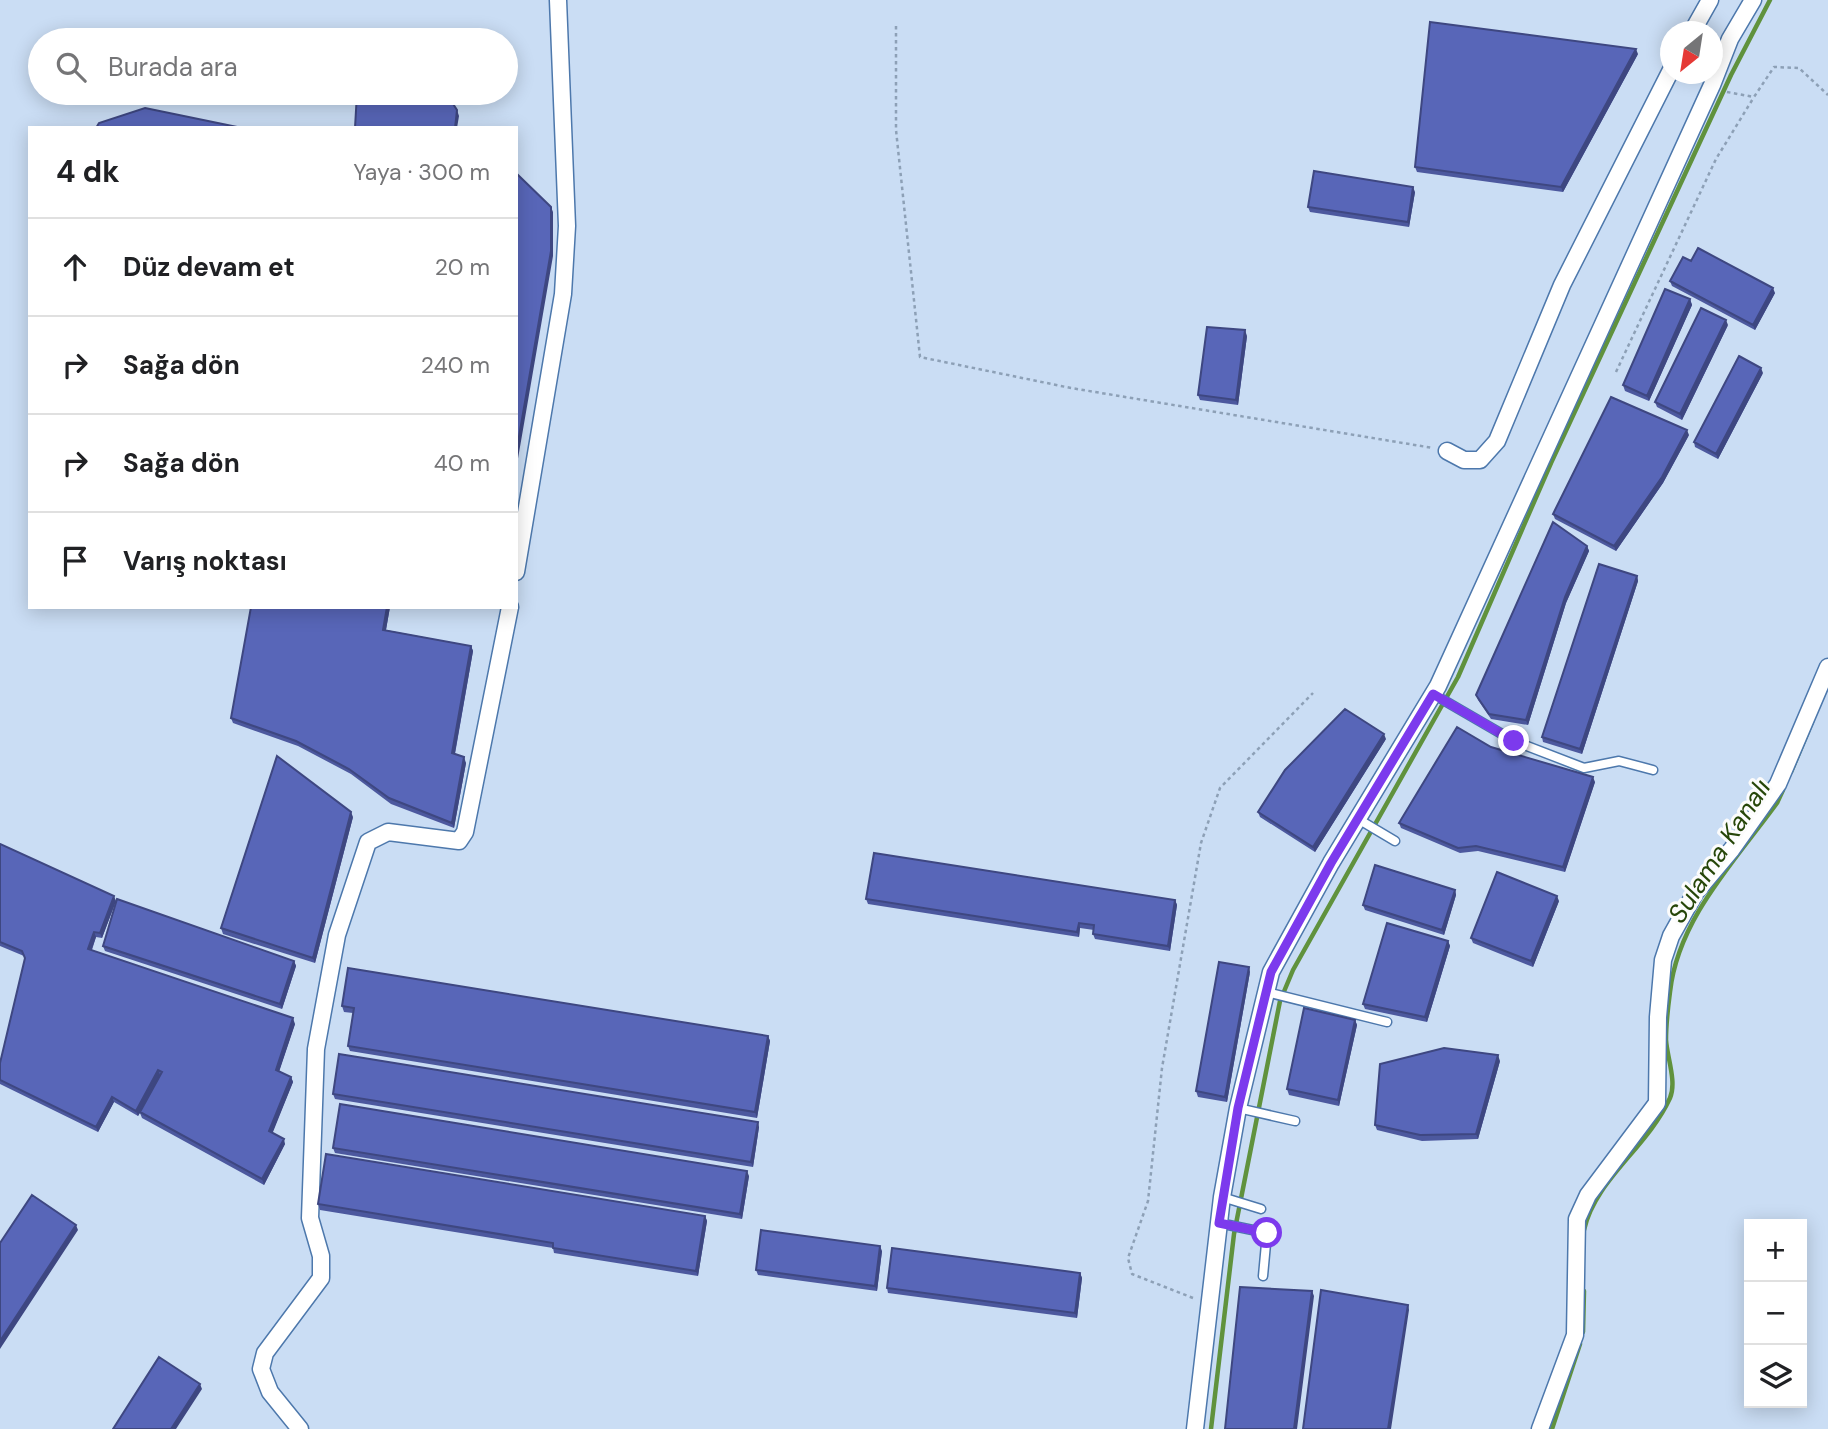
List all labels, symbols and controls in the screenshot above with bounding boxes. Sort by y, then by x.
north arrow [1660,21,1723,84]
search box [28,28,518,105]
icon: search [52,48,90,86]
text: Burada ara [108,50,238,84]
text: 4 dk [56,152,120,191]
text: Yaya · 300 m [353,157,490,187]
icon: ahead [56,248,94,286]
text: Düz devam et [123,250,295,284]
text: 20 m [435,252,490,282]
icon: right [56,346,94,384]
text: Sağa dön [123,348,240,382]
text: 240 m [421,350,490,380]
icon: right [56,444,94,482]
text: Sağa dön [123,446,240,480]
text: 40 m [434,448,490,478]
icon: arrive [56,542,94,580]
text: Varış noktası [123,544,287,578]
route end [1498,725,1529,756]
water label: Sulama Kanalı [1660,772,1778,929]
route start [1251,1217,1282,1248]
map controls [1744,1219,1807,1408]
button: + [1744,1219,1807,1282]
button: − [1744,1282,1807,1345]
button: layers [1744,1345,1807,1408]

